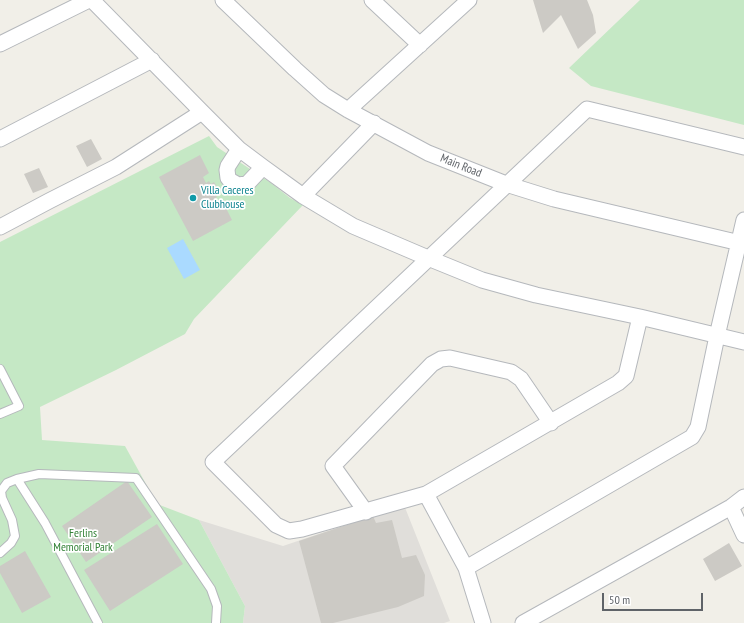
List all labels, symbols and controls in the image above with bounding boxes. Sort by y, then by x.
street label: Main Road [438,151,484,181]
place label: Villa Caceres Clubhouse [201,184,254,212]
marker: Villa Caceres Clubhouse [188,193,198,203]
park label: Ferlins Memorial Park [53,527,113,555]
scale bar [604,585,705,611]
text: 50 m [609,592,630,607]

